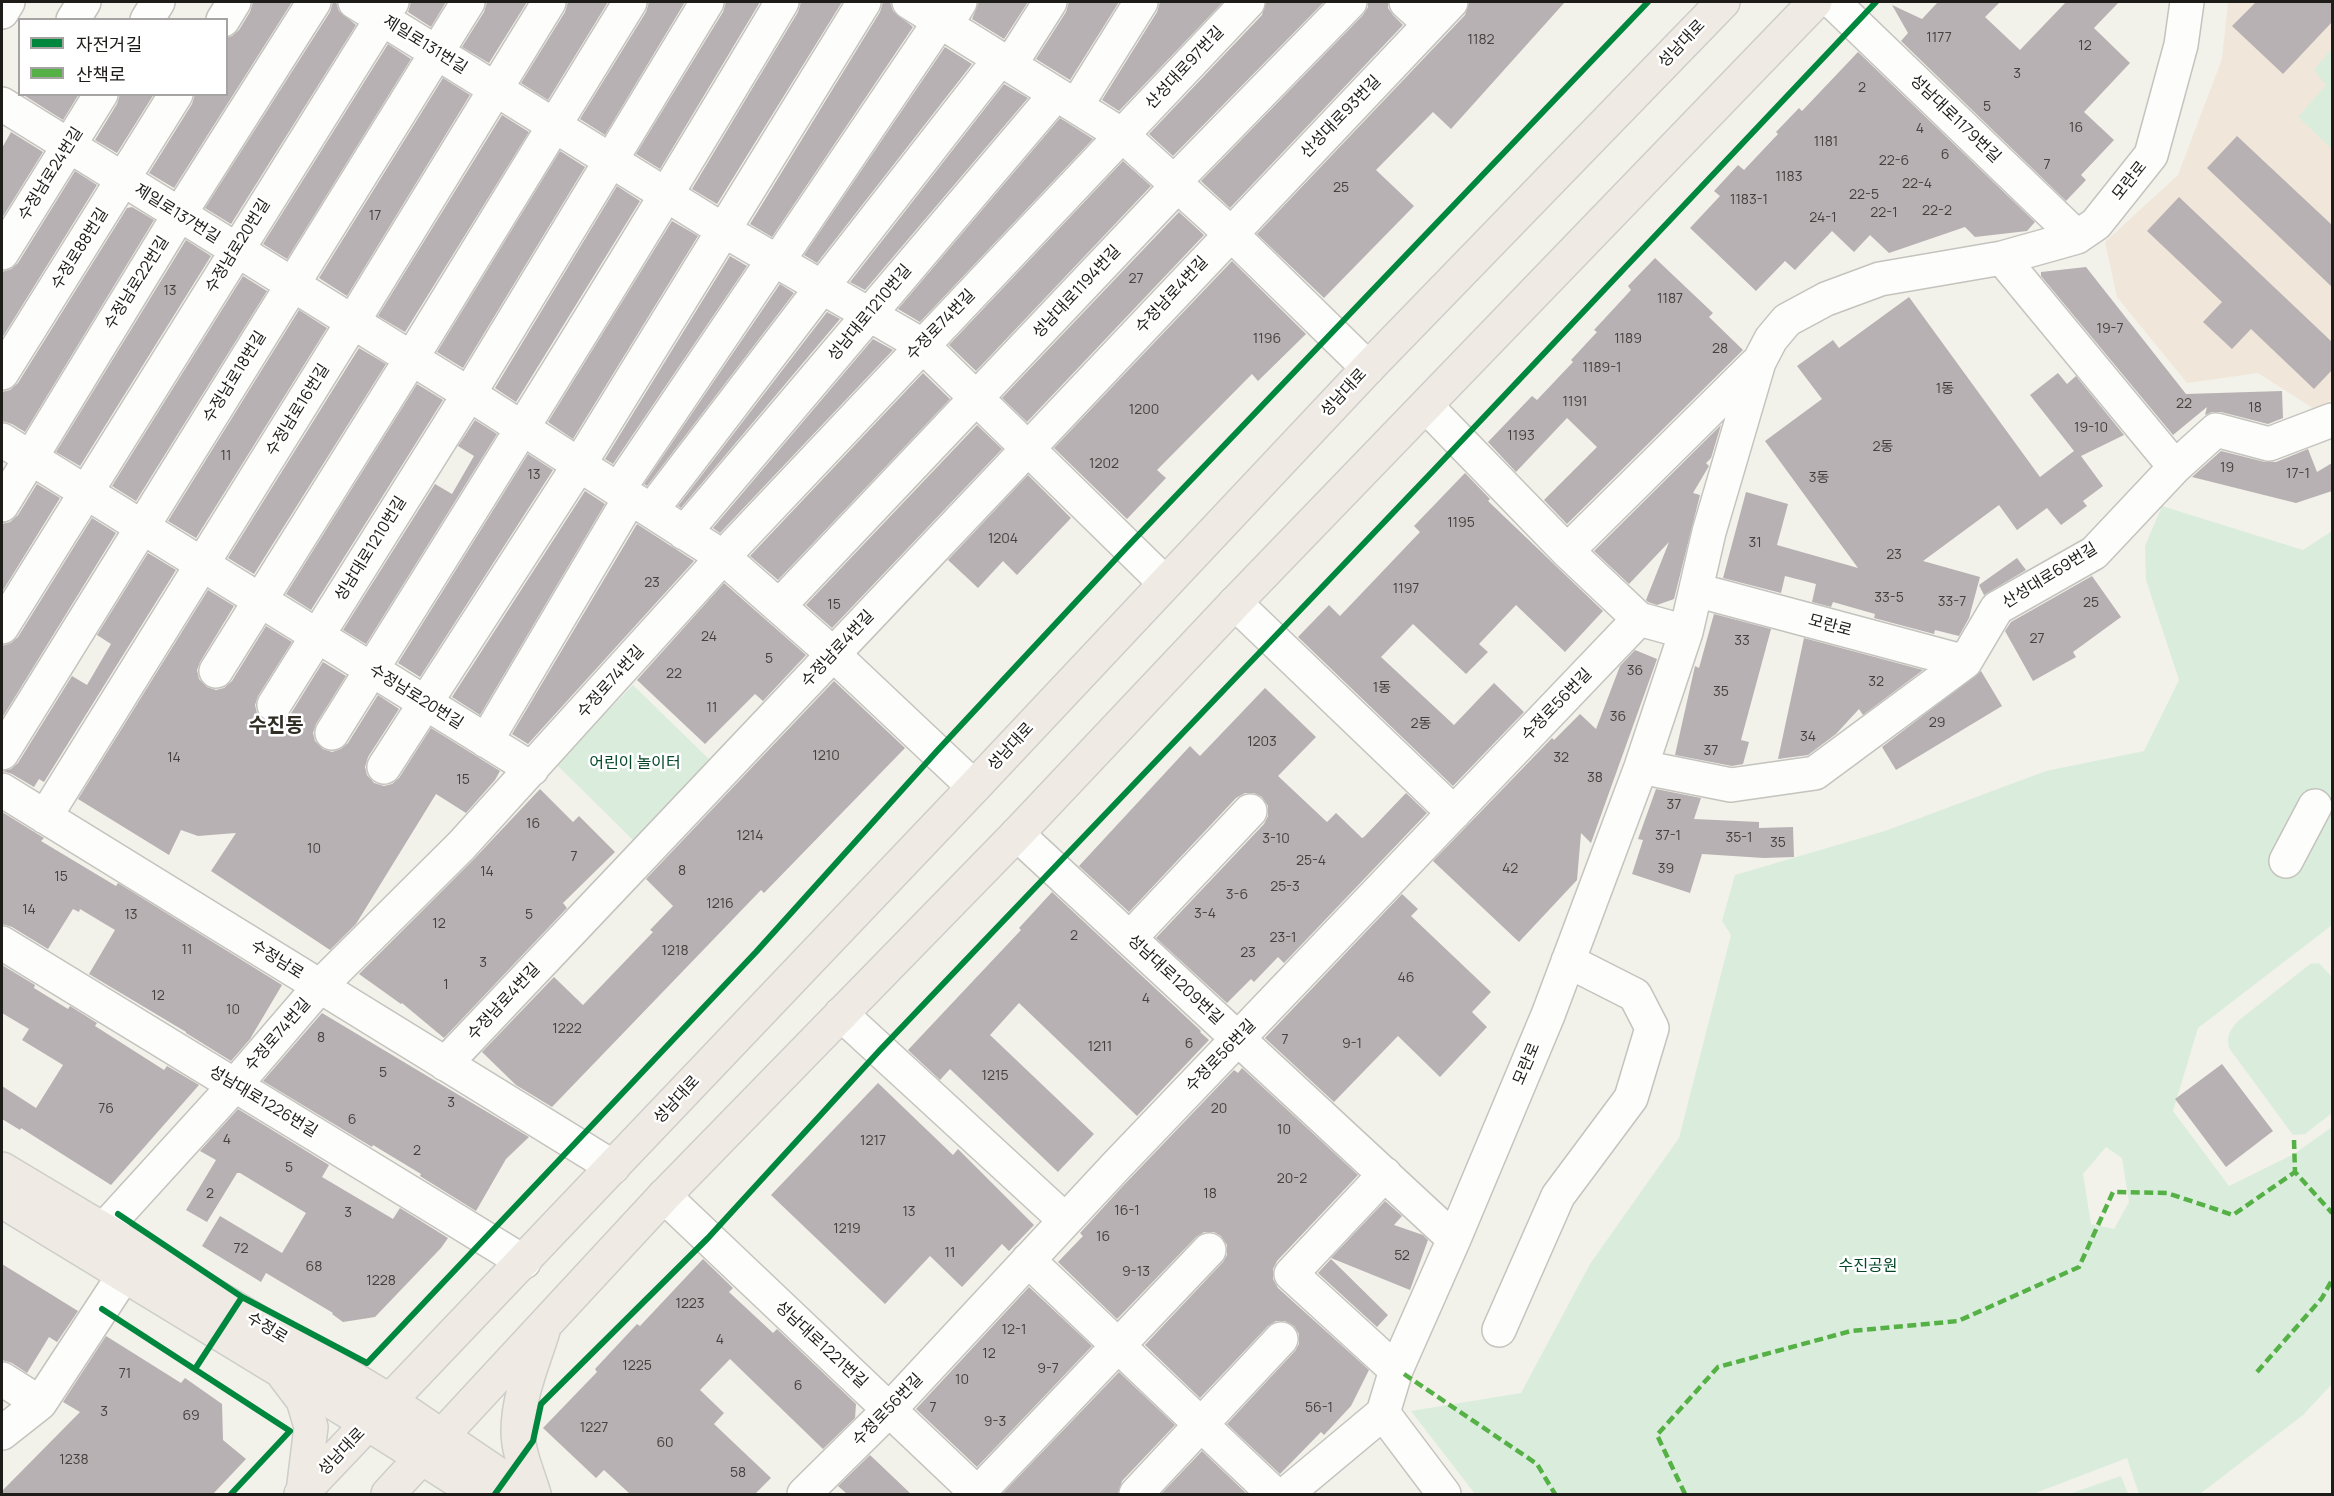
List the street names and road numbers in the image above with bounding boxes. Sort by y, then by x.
street label: 제일로131번길 [380,12,470,78]
street label: 성남대로 [1655,16,1709,72]
street label: 산성대로97번길 [1142,23,1228,113]
street label: 성남대로1179번길 [1906,71,2004,167]
street label: 산성대로93번길 [1297,72,1385,162]
street label: 수정남로24번길 [15,124,87,224]
street label: 모란로 [2109,158,2151,204]
street label: 제일로137번길 [131,180,223,248]
street label: 수정남로20번길 [201,195,275,297]
street label: 수정로88번길 [47,205,113,293]
street label: 수정남로22번길 [101,233,173,333]
street label: 성남대로1194번길 [1029,242,1125,342]
street label: 수정남로4번길 [1132,253,1212,337]
street label: 성남대로1210번길 [824,261,916,365]
street label: 수정로74번길 [903,286,979,364]
street label: 수정남로18번길 [199,328,271,426]
street label: 수정남로16번길 [262,361,334,459]
street label: 성남대로 [1317,365,1371,421]
street label: 성남대로1210번길 [331,493,411,605]
street label: 산성대로69번길 [1999,539,2101,613]
street label: 수정남로4번길 [798,607,878,691]
street label: 모란로 [1806,611,1854,641]
street label: 수정로74번길 [574,642,648,722]
street label: 수정남로20번길 [365,660,467,734]
street label: 수정로56번길 [1518,665,1596,745]
street label: 성남대로 [984,719,1038,775]
street label: 성남대로1209번길 [1123,931,1227,1029]
street label: 수정남로 [247,936,307,984]
street label: 수정남로4번길 [464,960,544,1044]
street label: 수정로74번길 [241,995,315,1075]
street label: 수정로56번길 [1182,1016,1260,1096]
street label: 모란로 [1510,1040,1544,1088]
street label: 성남대로1226번길 [205,1062,321,1142]
street label: 성남대로 [650,1072,704,1128]
street label: 성남대로1221번길 [771,1297,871,1393]
street label: 수정로 [243,1308,291,1348]
street label: 수정로56번길 [849,1370,927,1450]
street label: 성남대로 [315,1424,369,1480]

